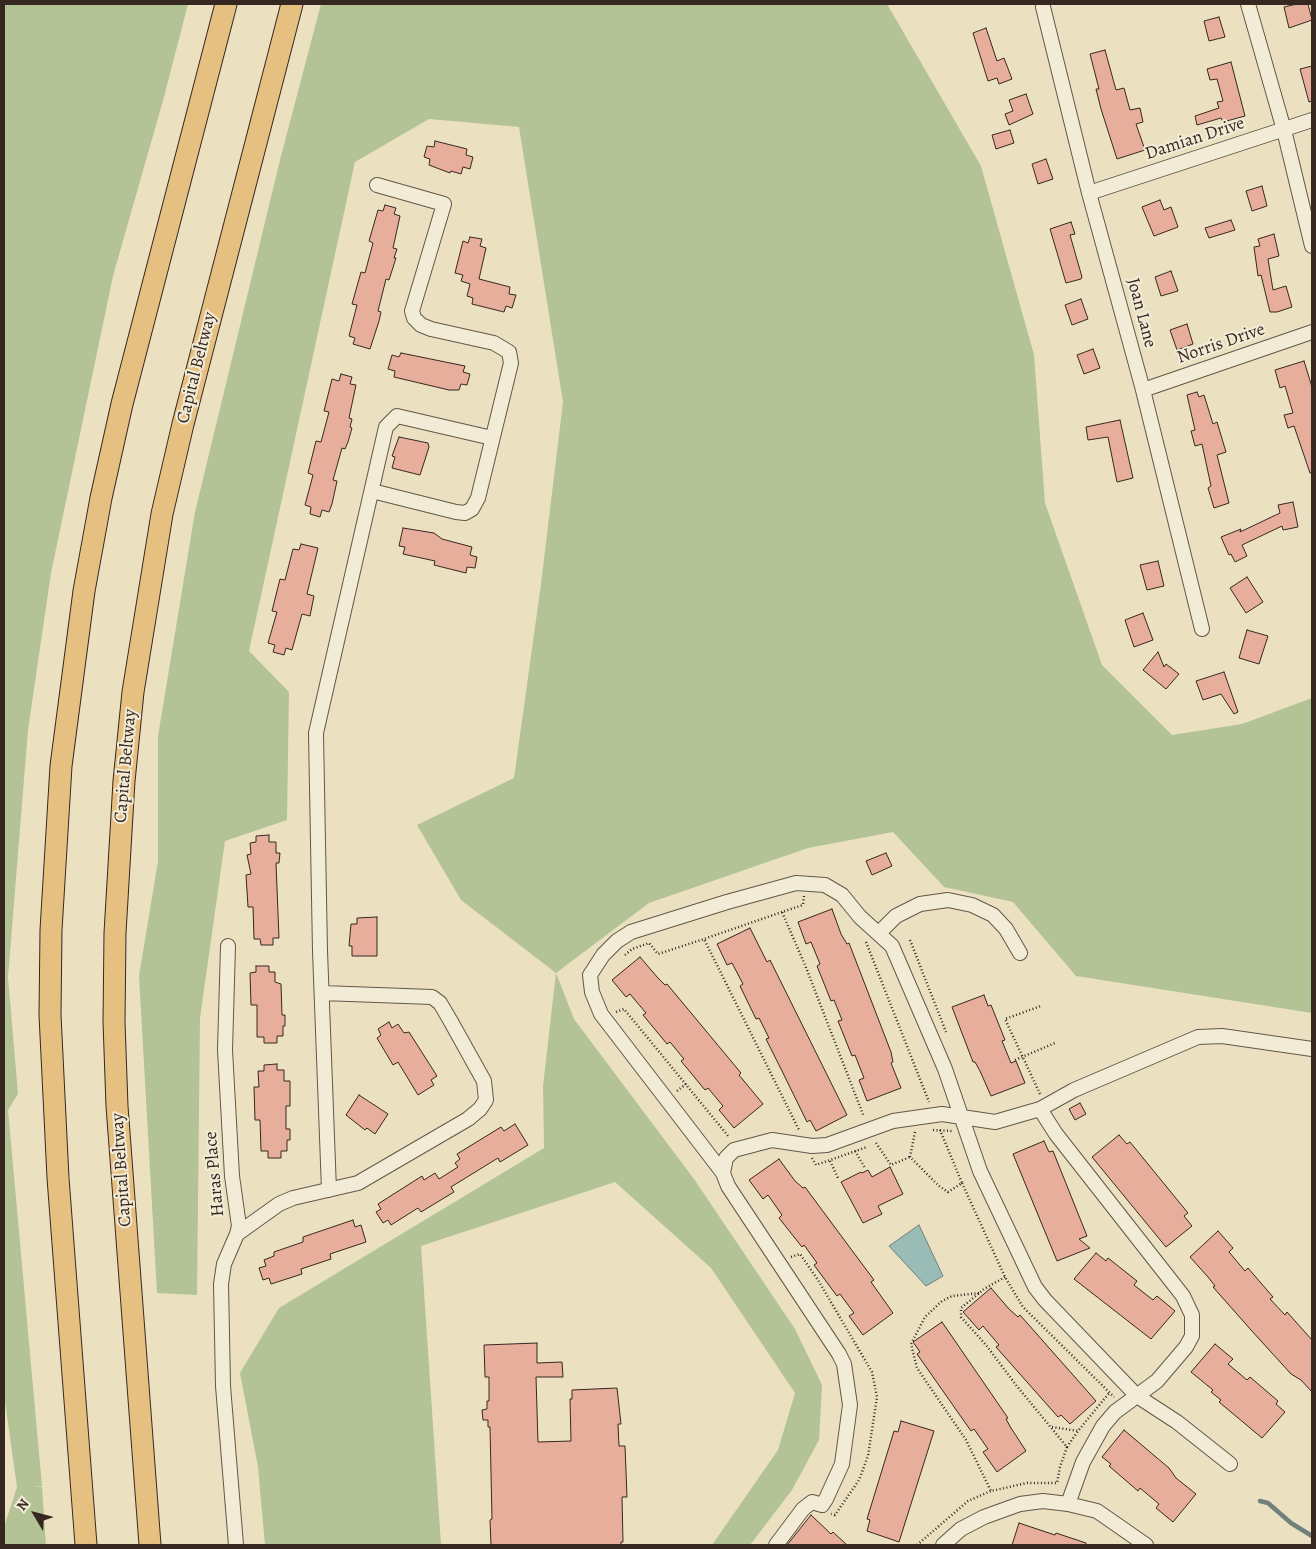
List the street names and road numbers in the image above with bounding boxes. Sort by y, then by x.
street label: Damian Drive [1143,113,1247,165]
street label: Joan Lane [1121,276,1161,350]
street label: Capital Beltway [173,310,221,426]
street label: Norris Drive [1174,319,1268,369]
street label: Capital Beltway [110,708,142,824]
street label: Capital Beltway [107,1112,137,1228]
street label: Haras Place [201,1130,229,1218]

